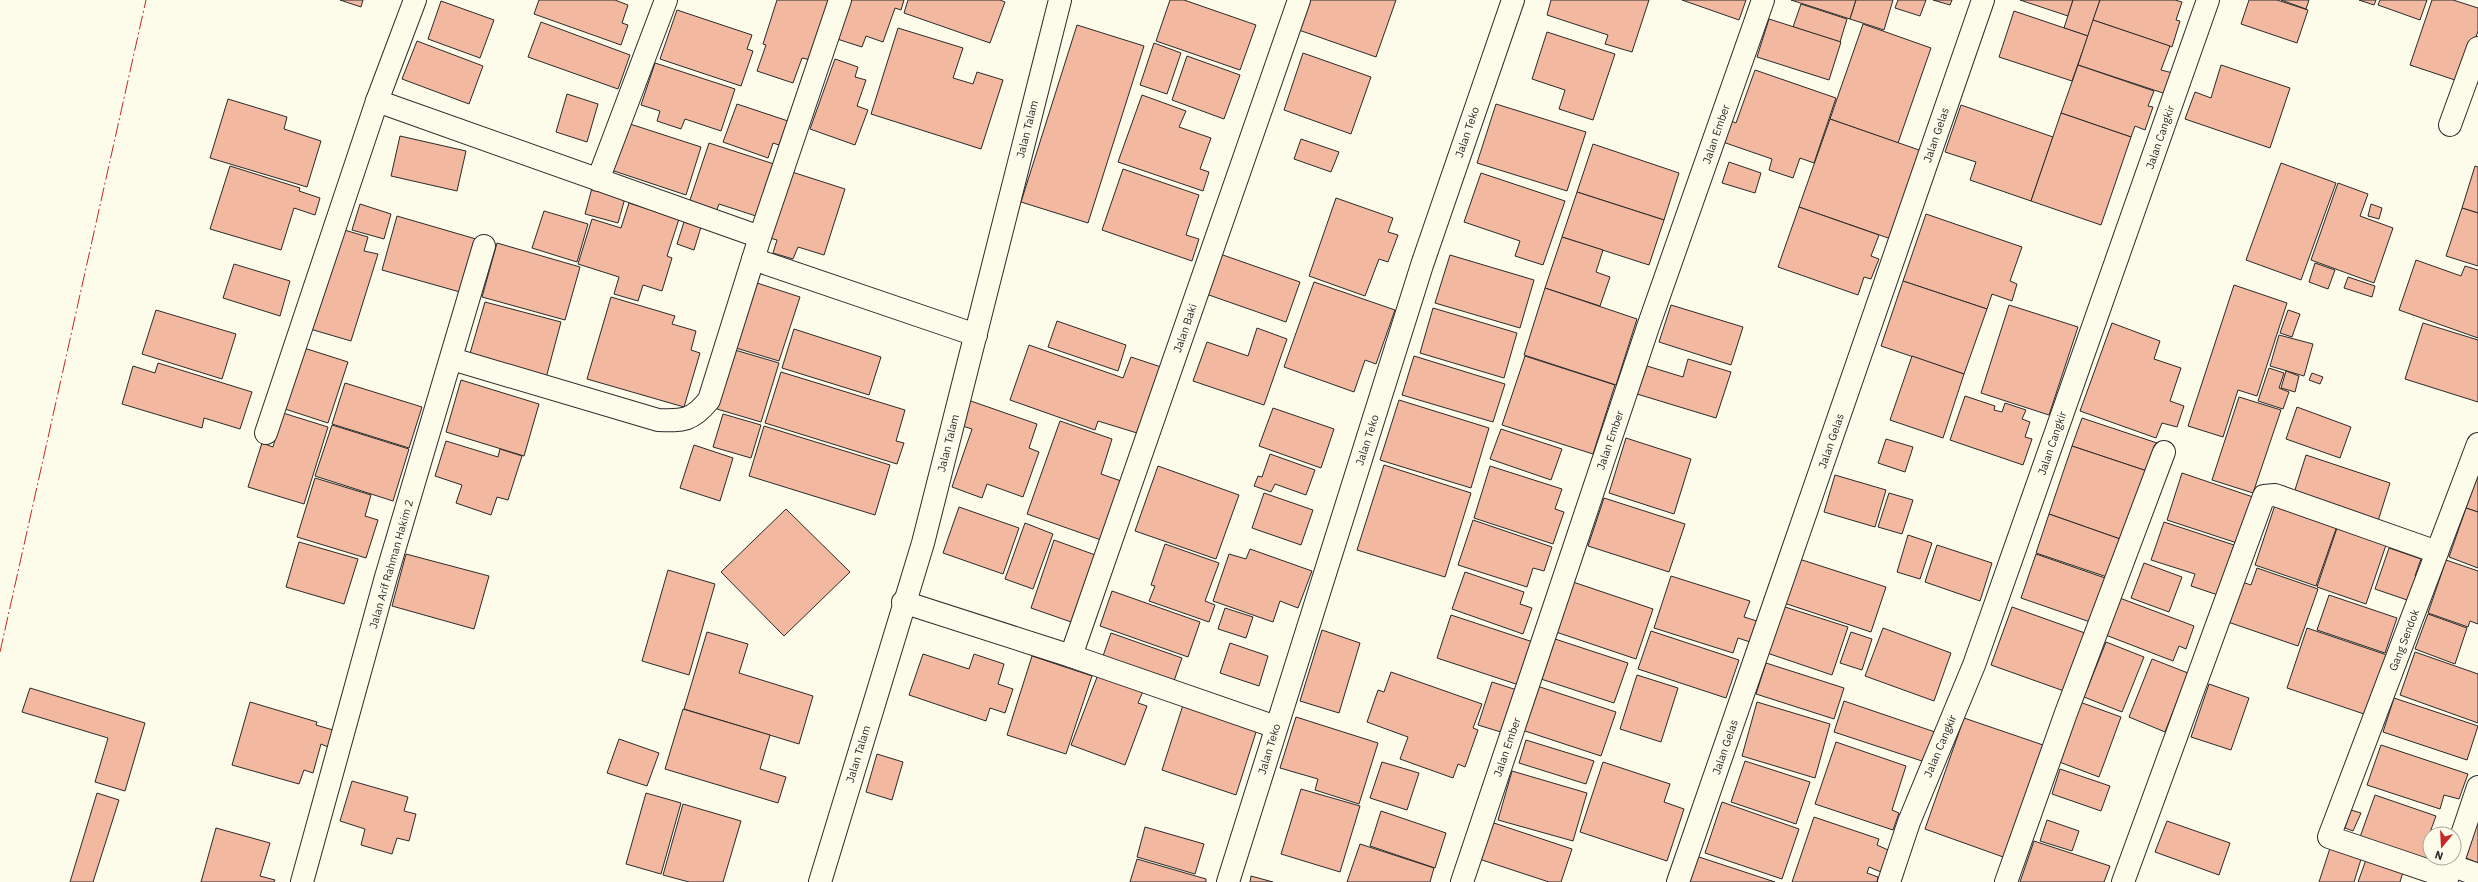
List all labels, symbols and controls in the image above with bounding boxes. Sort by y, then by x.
street label: Jalan Talam [1013,99,1041,159]
street label: Jalan Ember [1699,103,1733,165]
street label: Jalan Cangkir [2143,103,2177,171]
street label: Jalan Teko [1452,105,1482,159]
street label: Jalan Gelas [1920,106,1952,164]
street label: Jalan Baki [1170,302,1200,354]
street label: Jalan Ember [1593,409,1627,471]
street label: Jalan Cangkir [2035,409,2069,477]
street label: Jalan Gelas [1815,412,1847,470]
street label: Jalan Talam [934,413,962,473]
street label: Jalan Teko [1352,413,1382,467]
street label: Jalan Arif Rahman Hakim 2 [366,498,416,630]
street label: Gang Sendok [2386,607,2422,673]
street label: Jalan Cangkir [1921,713,1959,779]
street label: Jalan Ember [1490,716,1524,778]
street label: Jalan Gelas [1709,718,1741,776]
street label: Jalan Teko [1255,722,1283,776]
street label: Jalan Talam [843,724,873,784]
north arrow [2422,826,2462,866]
text: N [2433,848,2445,863]

